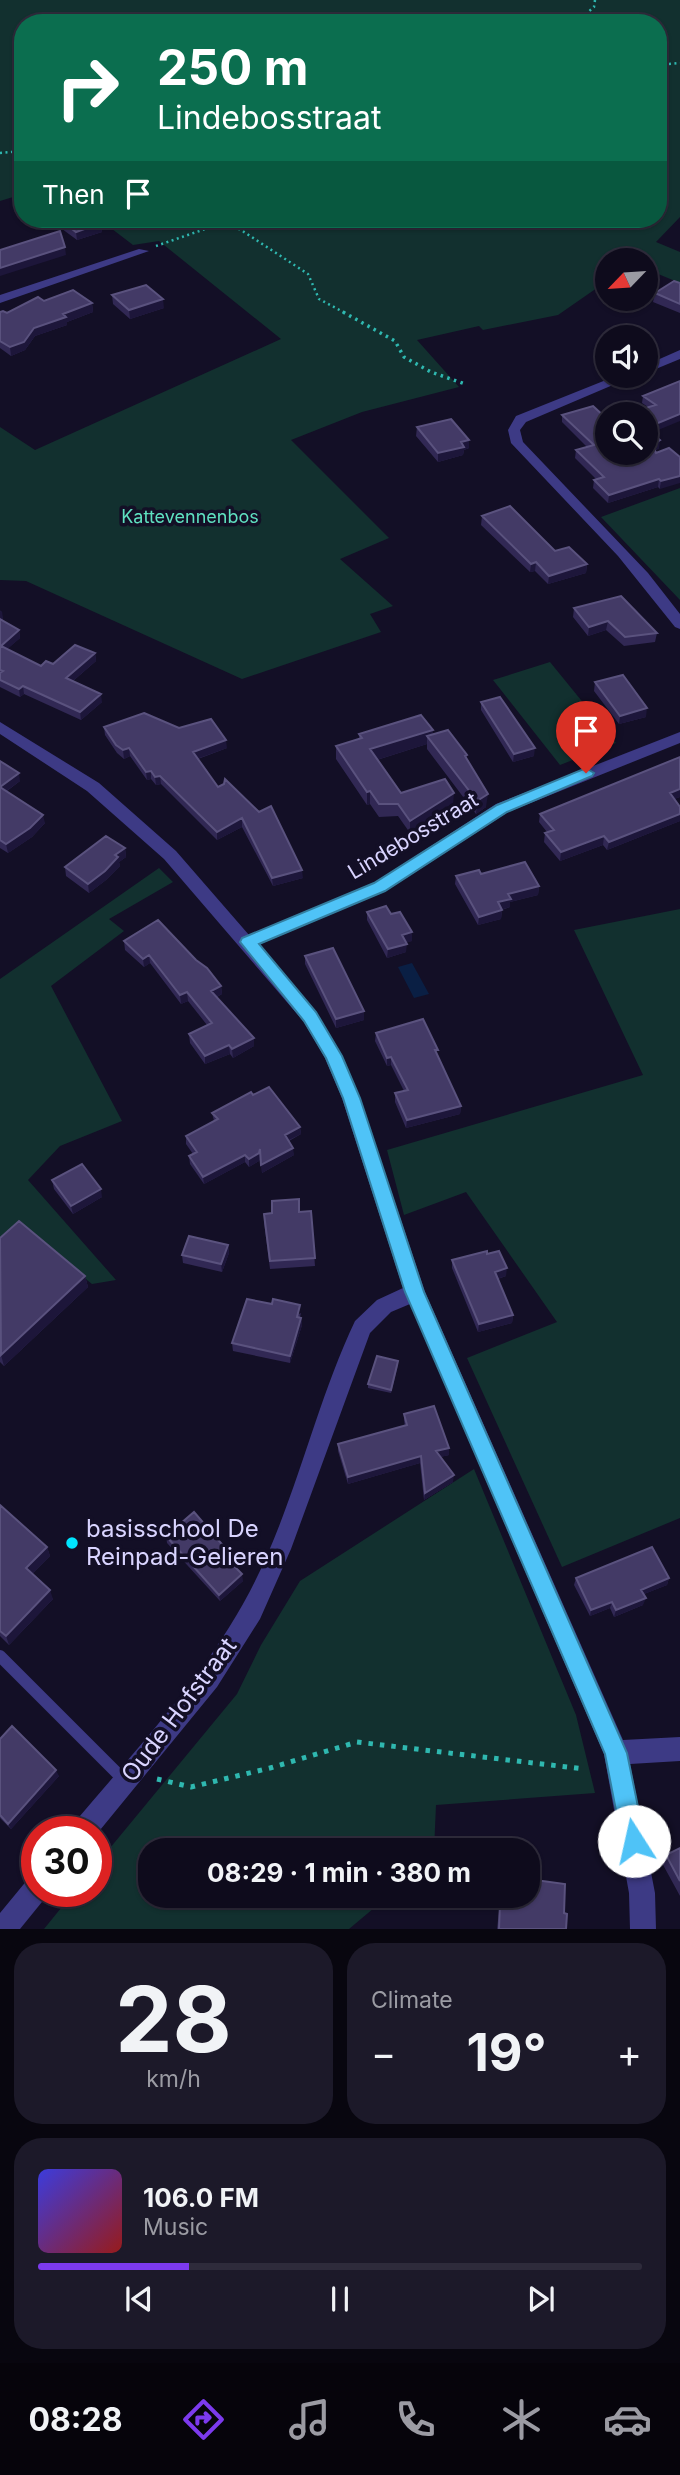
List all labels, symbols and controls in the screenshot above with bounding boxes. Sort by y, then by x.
text: 250 m [157,38,309,97]
icon: right [42,42,133,133]
text: Lindebosstraat [157,98,381,137]
icon: arrive [119,175,157,213]
text: Then [42,179,105,210]
north arrow [595,248,658,312]
map controls [595,248,658,465]
button: sound [595,325,658,388]
button: search [595,402,658,465]
park label: Kattevennenbos [121,506,259,527]
pin [556,701,616,773]
icon: arrive [567,712,605,750]
street label: Lindebosstraat [343,787,482,884]
place label: basisschool De Reinpad-Gelieren [86,1514,284,1571]
marker: basisschool De Reinpad-Gelieren [64,1535,80,1551]
street label: Oude Hofstraat [115,1632,242,1787]
position arrow [597,1804,671,1878]
speed limit sign: 30 [21,1816,112,1907]
text: 08:29 · 1 min · 380 m [207,1857,471,1888]
text: 28 [115,1964,232,2074]
text: Climate [371,1986,453,2014]
text: 19° [466,2021,547,2084]
text: − [371,2030,396,2076]
text: + [617,2030,642,2076]
text: km/h [146,2065,201,2093]
text: 106.0 FM [143,2182,259,2213]
text: Music [143,2213,208,2241]
icon: previous [120,2280,158,2318]
icon: pause [321,2280,359,2318]
icon: next [522,2280,560,2318]
icon: directions [179,2395,228,2444]
icon: music [285,2395,334,2444]
icon: phone [391,2395,440,2444]
icon: climate [497,2395,546,2444]
icon: car [603,2395,652,2444]
text: 08:28 [28,2400,122,2439]

